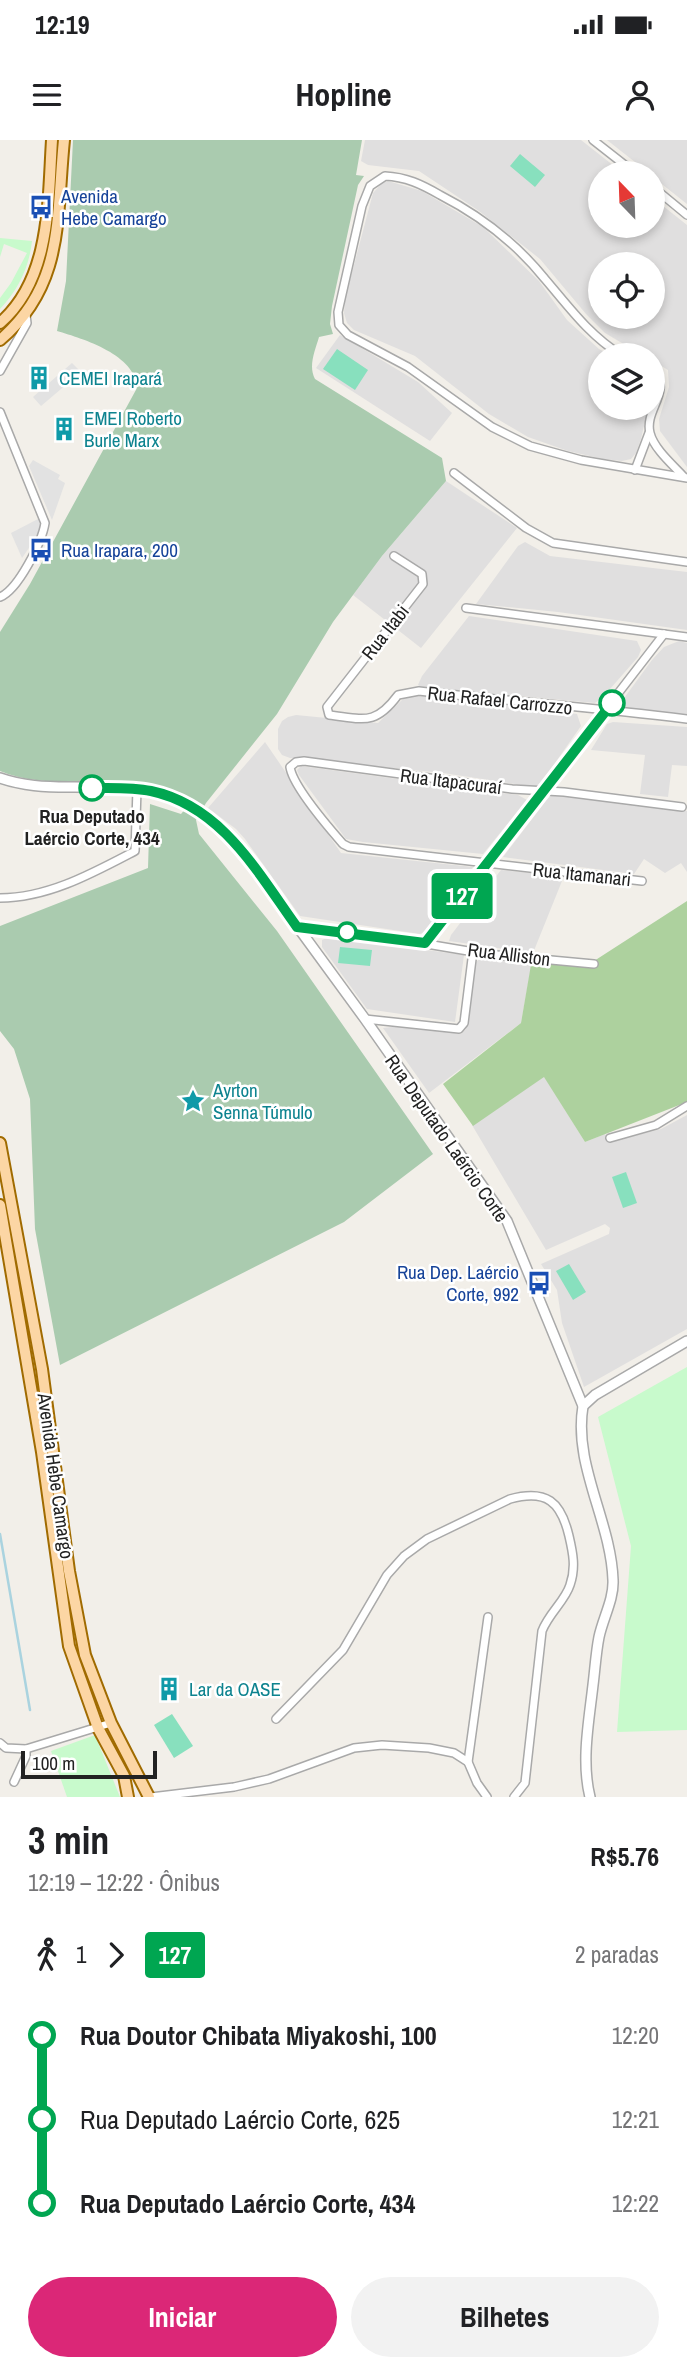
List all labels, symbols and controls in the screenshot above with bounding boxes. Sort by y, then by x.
text: 12:19 [35,7,90,42]
text: Hopline [295,73,392,116]
icon: menu [28,76,66,114]
icon: person [621,76,659,114]
north arrow [588,161,665,238]
map controls [588,161,665,420]
place label: Avenida Hebe Camargo [60,183,167,231]
bus stop icon: Avenida Hebe Camargo [27,193,55,221]
button: locate [588,252,665,329]
button: layers [588,343,665,420]
building icon: CEMEI Irapará [25,364,53,392]
place label: CEMEI Irapará [59,365,162,391]
place label: EMEI Roberto Burle Marx [84,405,182,453]
building icon: EMEI Roberto Burle Marx [50,415,78,443]
bus stop icon: Rua Irapara, 200 [27,536,55,564]
place label: Rua Irapara, 200 [61,537,178,563]
street label: Rua Itabi [355,599,415,665]
street label: Rua Rafael Carrozzo [426,679,574,721]
unlabelled marker [599,690,625,716]
street label: Rua Itapacuraí [399,762,504,800]
marker: Rua Deputado Laércio Corte, 434 [79,775,105,801]
place label: Rua Deputado Laércio Corte, 434 [24,803,160,851]
street label: Rua Itamanari [532,856,632,892]
line badge: 127 [422,873,502,919]
text: 127 [446,880,478,912]
unlabelled marker [337,922,357,942]
street label: Rua Alliston [466,936,552,972]
street label: Rua Deputado Laércio Corte [379,1049,515,1227]
place label: Ayrton Senna Túmulo [212,1077,313,1125]
place icon: Ayrton Senna Túmulo [179,1087,207,1115]
place label: Rua Dep. Laércio Corte, 992 [397,1259,519,1307]
bus stop icon: Rua Dep. Laércio Corte, 992 [525,1269,553,1297]
street label: Avenida Hebe Camargo [31,1391,80,1560]
building icon: Lar da OASE [155,1675,183,1703]
place label: Lar da OASE [189,1676,281,1702]
scale bar [21,1748,158,1780]
text: 100 m [32,1750,75,1776]
text: 3 min [28,1815,109,1866]
text: R$5.76 [590,1839,659,1874]
text: 12:19 – 12:22 · Ônibus [28,1867,220,1898]
icon: walk [28,1936,66,1974]
icon: forward [97,1936,135,1974]
text: 1 [76,1939,87,1970]
text: 127 [159,1939,191,1971]
text: 2 paradas [575,1939,659,1970]
text: Rua Doutor Chibata Miyakoshi, 100 [80,2018,437,2053]
text: 12:20 [612,2020,659,2051]
text: Rua Deputado Laércio Corte, 625 [80,2102,400,2137]
text: 12:21 [612,2104,659,2135]
text: Rua Deputado Laércio Corte, 434 [80,2186,415,2221]
text: 12:22 [612,2188,659,2219]
button: Iniciar [28,2277,337,2357]
button: Bilhetes [351,2277,659,2357]

